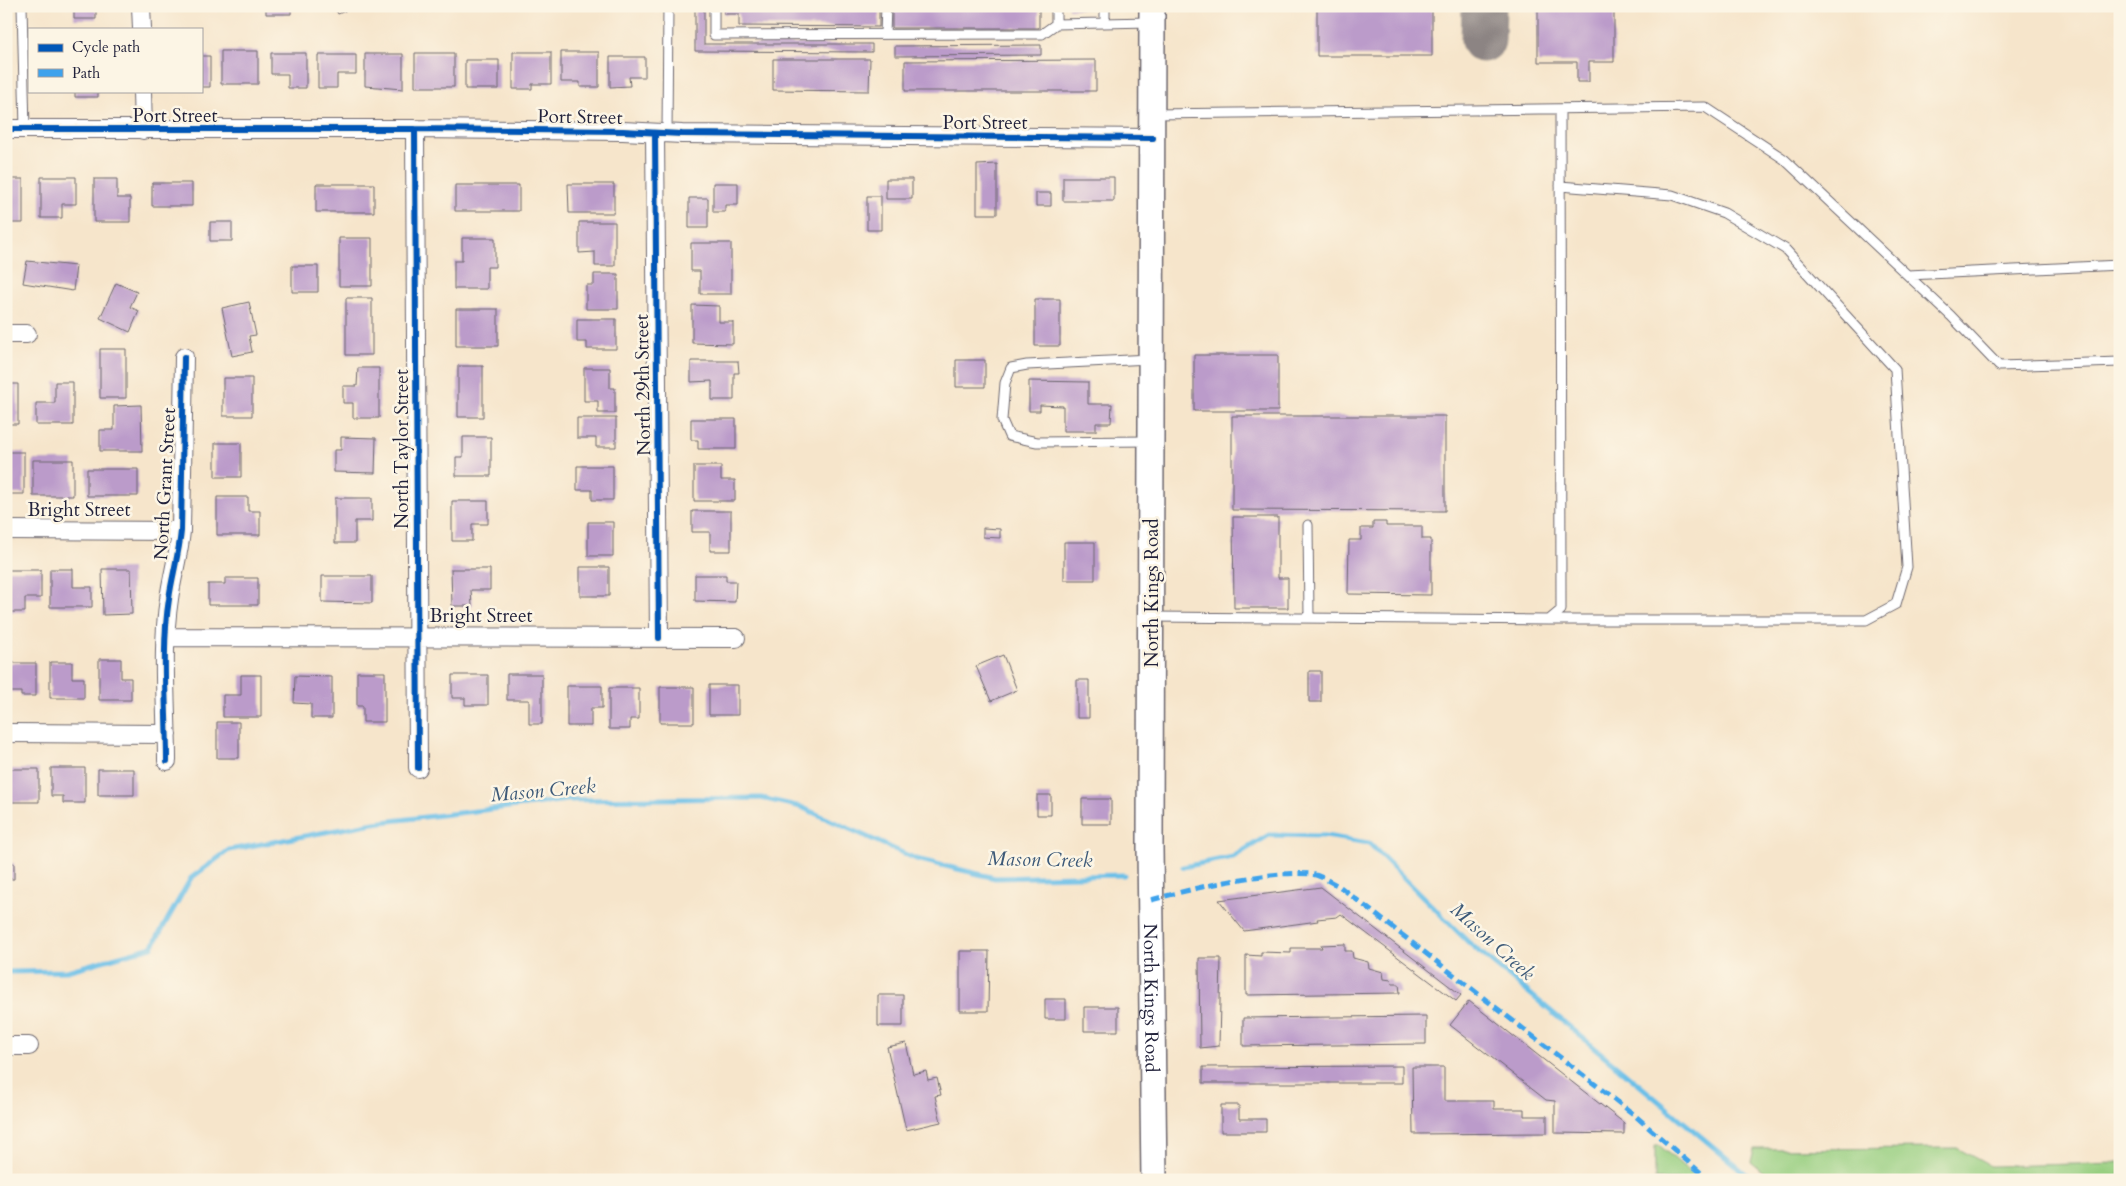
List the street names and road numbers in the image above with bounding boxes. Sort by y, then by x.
street label: Port Street [132,103,218,129]
street label: Port Street [537,103,623,131]
street label: Port Street [942,110,1028,136]
street label: North 29th Street [629,314,657,456]
street label: North Taylor Street [389,369,415,529]
street label: North Grant Street [148,407,182,561]
street label: Bright Street [27,497,131,523]
street label: North Kings Road [1139,518,1165,668]
street label: Bright Street [429,603,533,629]
street label: North Kings Road [1137,923,1165,1073]

